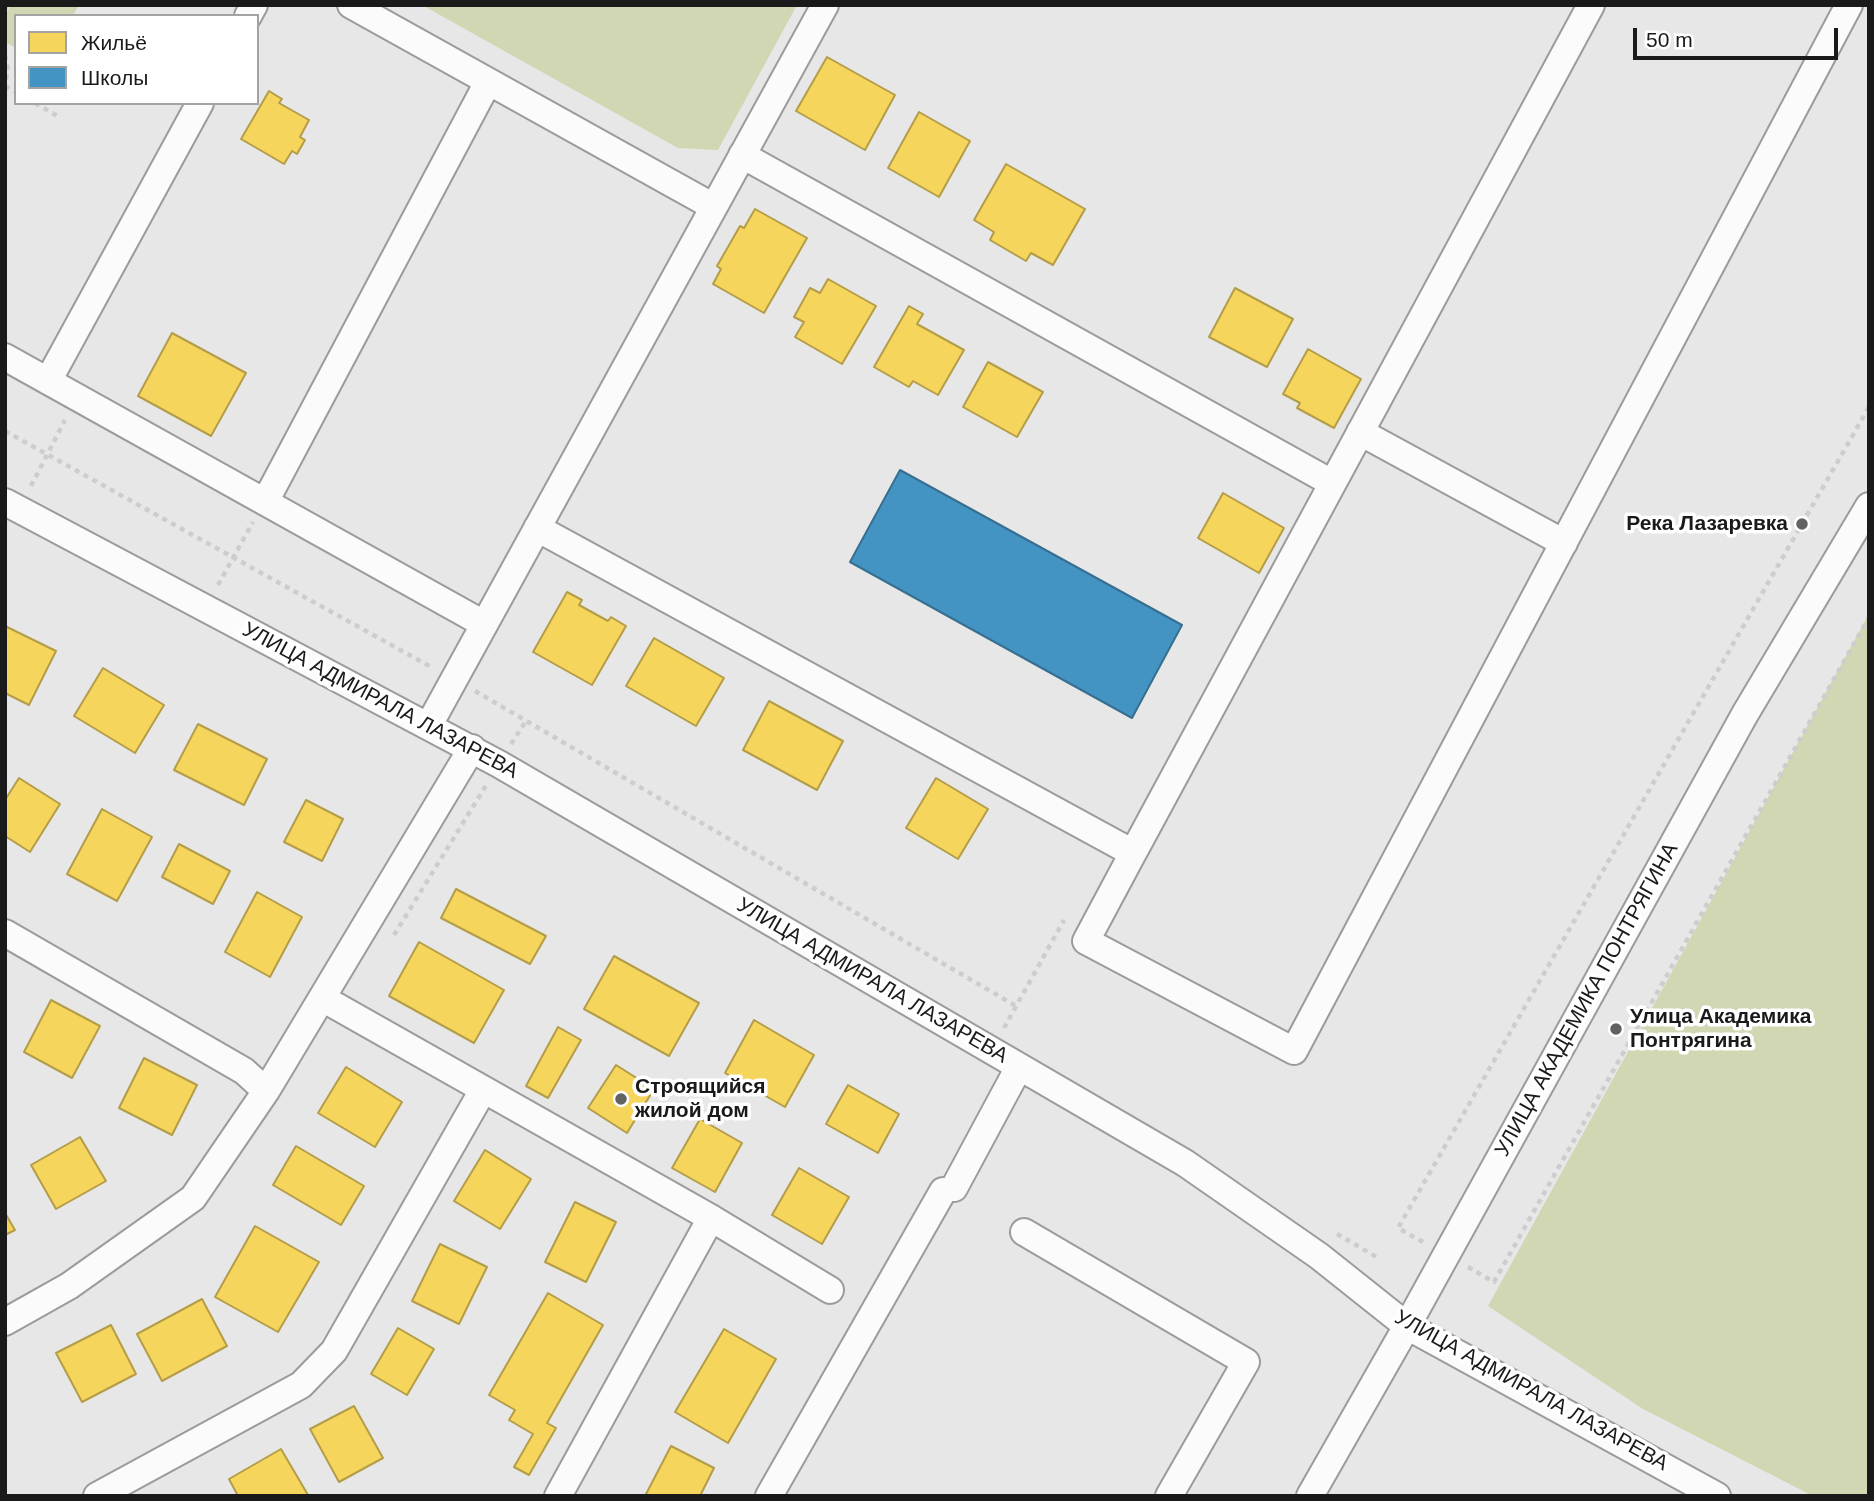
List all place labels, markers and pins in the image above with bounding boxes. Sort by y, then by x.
place label: Река Лазаревка [1626,511,1788,537]
marker: Река Лазаревка [1794,516,1810,532]
place label: Улица Академика Понтрягина [1630,1004,1811,1054]
marker: Улица Академика Понтрягина [1608,1021,1624,1037]
place label: Строящийся жилой дом [635,1074,766,1124]
marker: Строящийся жилой дом [613,1091,629,1107]

